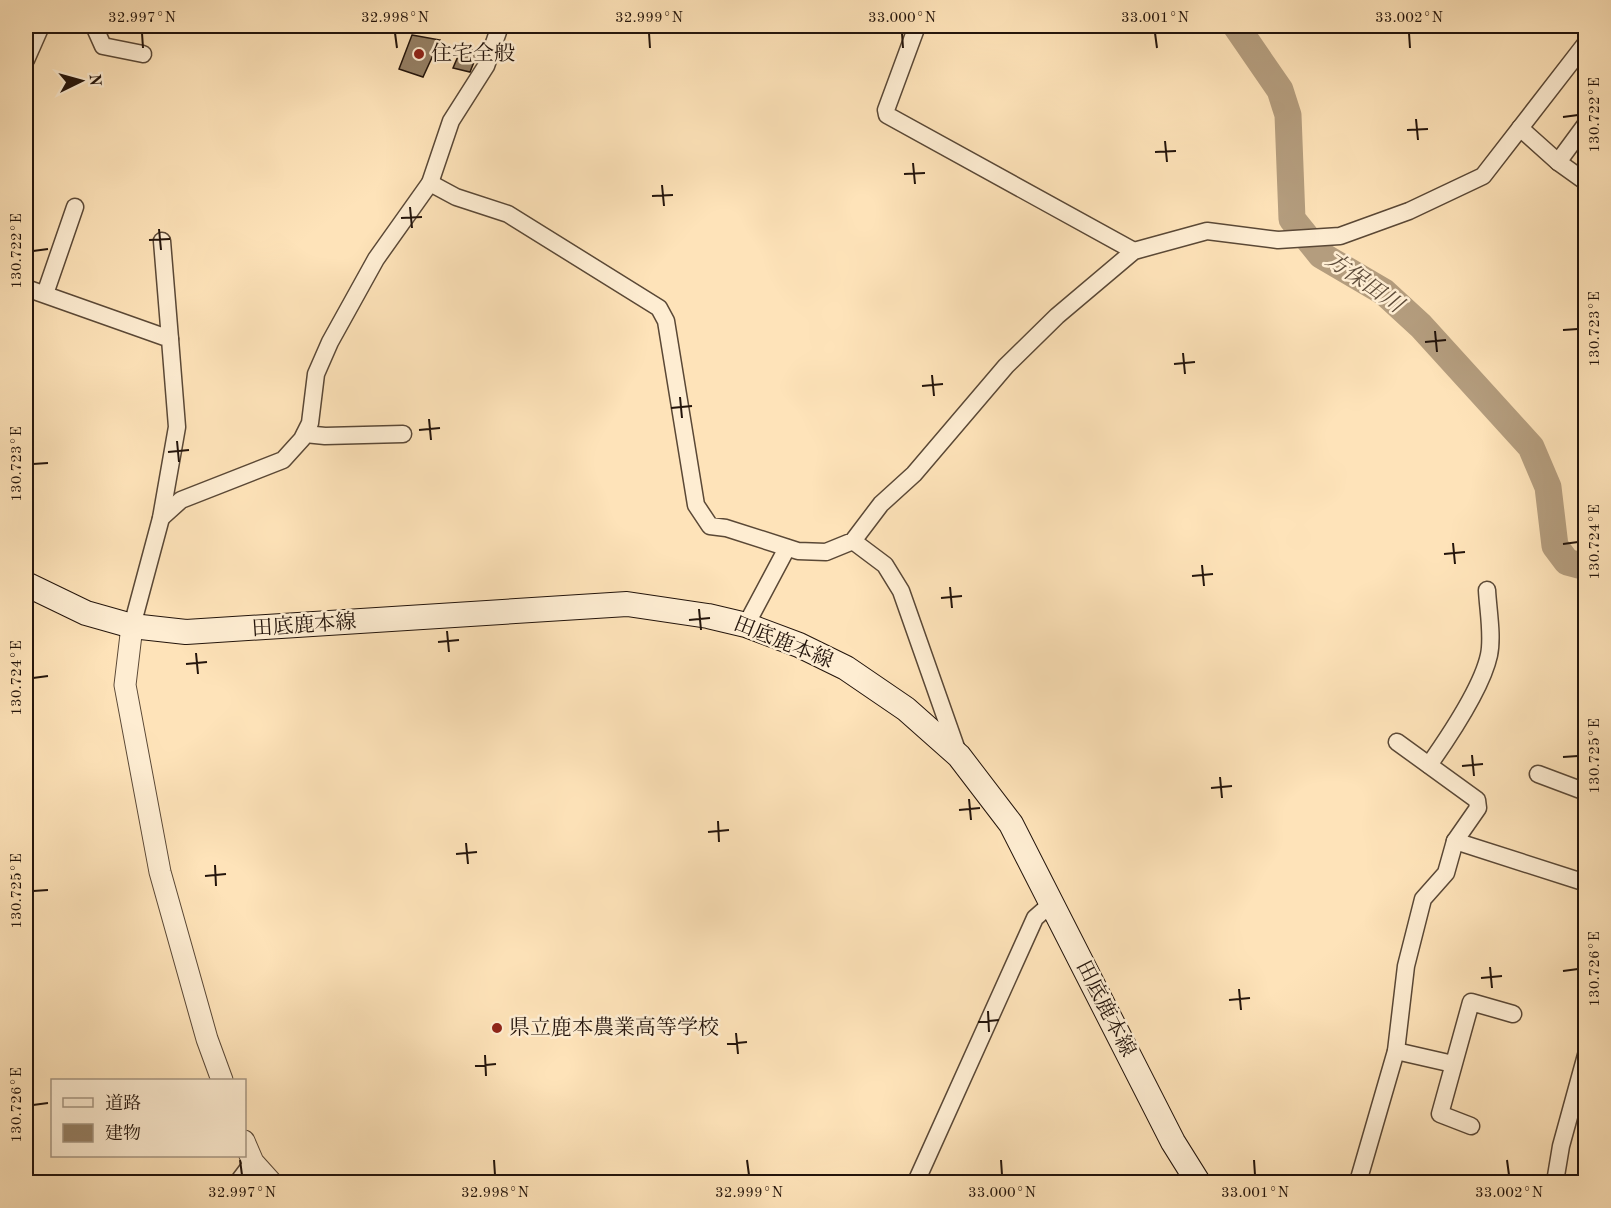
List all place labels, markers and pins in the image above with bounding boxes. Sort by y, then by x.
place label: 住宅全般 [431,42,515,65]
marker: 住宅全般 [412,47,426,61]
place label: 県立鹿本農業高等学校 [509,1016,719,1039]
marker: 県立鹿本農業高等学校 [490,1021,504,1035]

